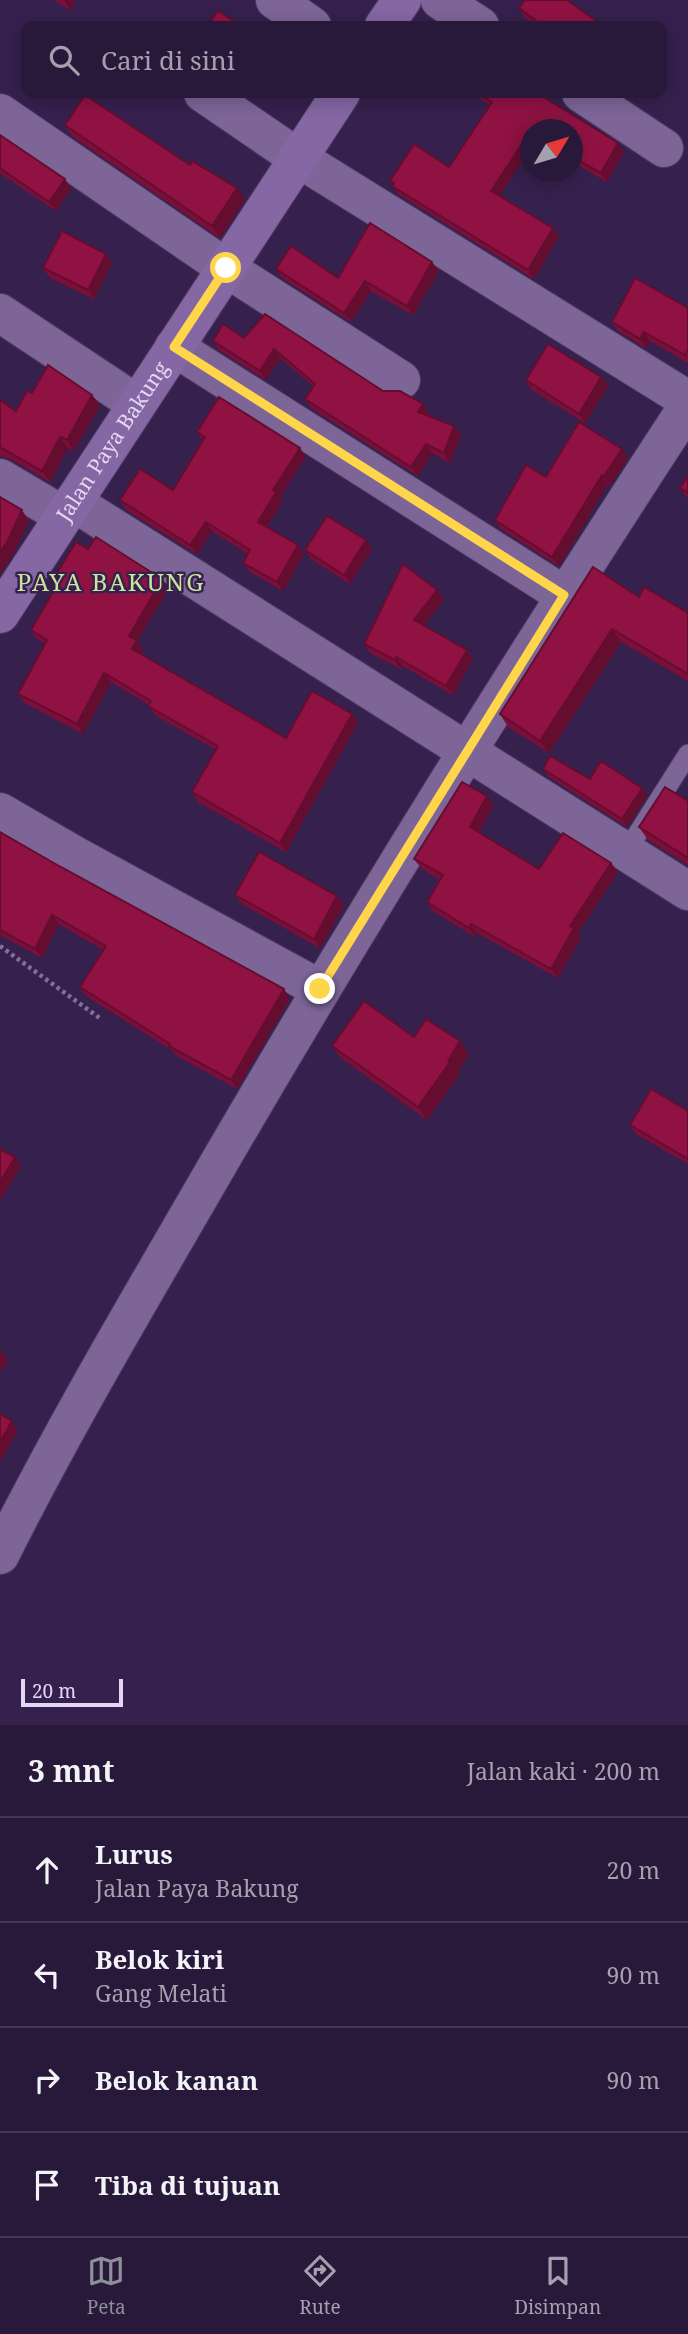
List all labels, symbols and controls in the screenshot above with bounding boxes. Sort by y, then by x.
search box [21,21,667,98]
icon: search [45,41,83,79]
text: Cari di sini [101,42,235,78]
north arrow [520,119,583,182]
route start [210,252,241,283]
street label: Jalan Paya Bakung [49,355,175,527]
district label: PAYA BAKUNG [17,565,205,598]
route end [304,973,335,1004]
scale bar [21,1676,122,1708]
text: 20 m [32,1678,76,1704]
text: 3 mnt [28,1750,115,1791]
text: Jalan kaki · 200 m [467,1755,660,1787]
text: Lurus [95,1836,173,1872]
icon: ahead [28,1851,66,1889]
text: 20 m [607,1854,660,1886]
text: Jalan Paya Bakung [95,1872,299,1904]
text: Belok kiri [95,1941,224,1977]
icon: left [28,1956,66,1994]
text: 90 m [607,1959,660,1991]
text: Gang Melati [95,1977,227,2009]
icon: right [28,2061,66,2099]
text: Belok kanan [95,2062,258,2098]
text: 90 m [607,2064,660,2096]
icon: arrive [28,2166,66,2204]
text: Tiba di tujuan [95,2167,280,2203]
tab: Peta [87,2252,126,2320]
tab: Rute [299,2252,341,2320]
tab: Disimpan [514,2252,601,2320]

